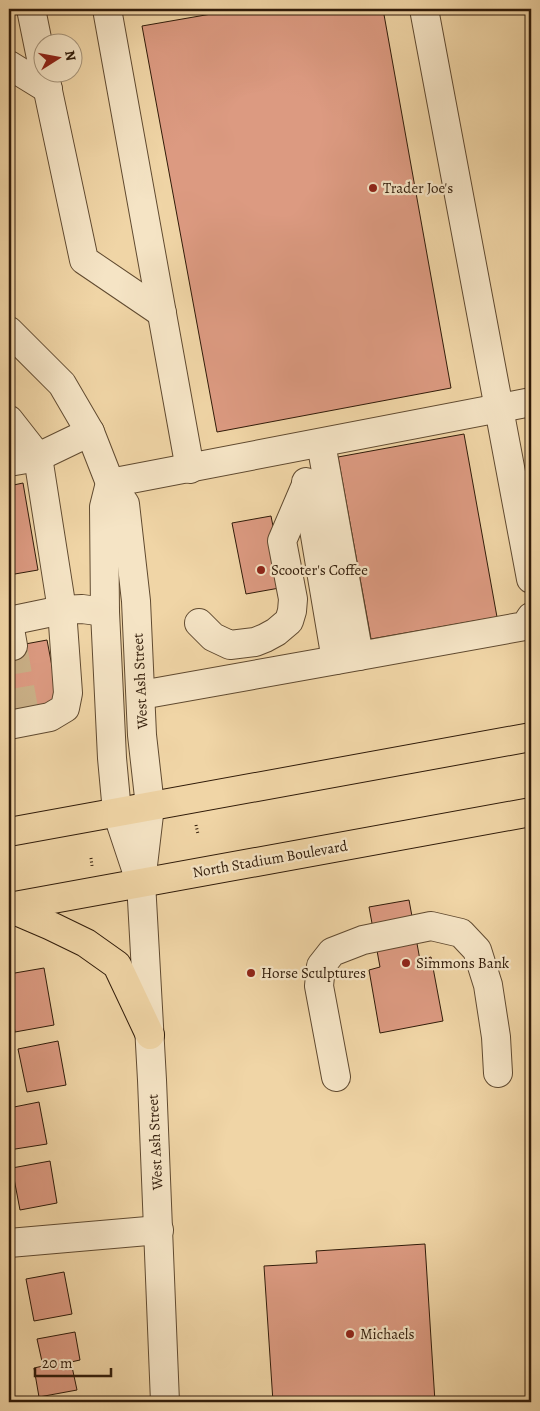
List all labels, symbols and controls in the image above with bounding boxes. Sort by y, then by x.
north arrow [32,32,82,82]
text: N [60,49,81,62]
place label: Trader Joe's [383,178,453,198]
marker: Trader Joe's [367,182,379,194]
place label: Scooter's Coffee [271,560,368,580]
marker: Scooter's Coffee [255,564,267,576]
street label: West Ash Street [127,632,153,731]
street label: North Stadium Boulevard [191,835,350,882]
place label: Simmons Bank [416,953,510,973]
marker: Simmons Bank [400,957,412,969]
place label: Horse Sculptures [261,963,366,983]
marker: Horse Sculptures [245,967,257,979]
street label: West Ash Street [142,1093,168,1192]
place label: Michaels [360,1324,415,1344]
marker: Michaels [344,1328,356,1340]
scale bar [35,1346,111,1378]
text: 20 m [42,1353,73,1373]

